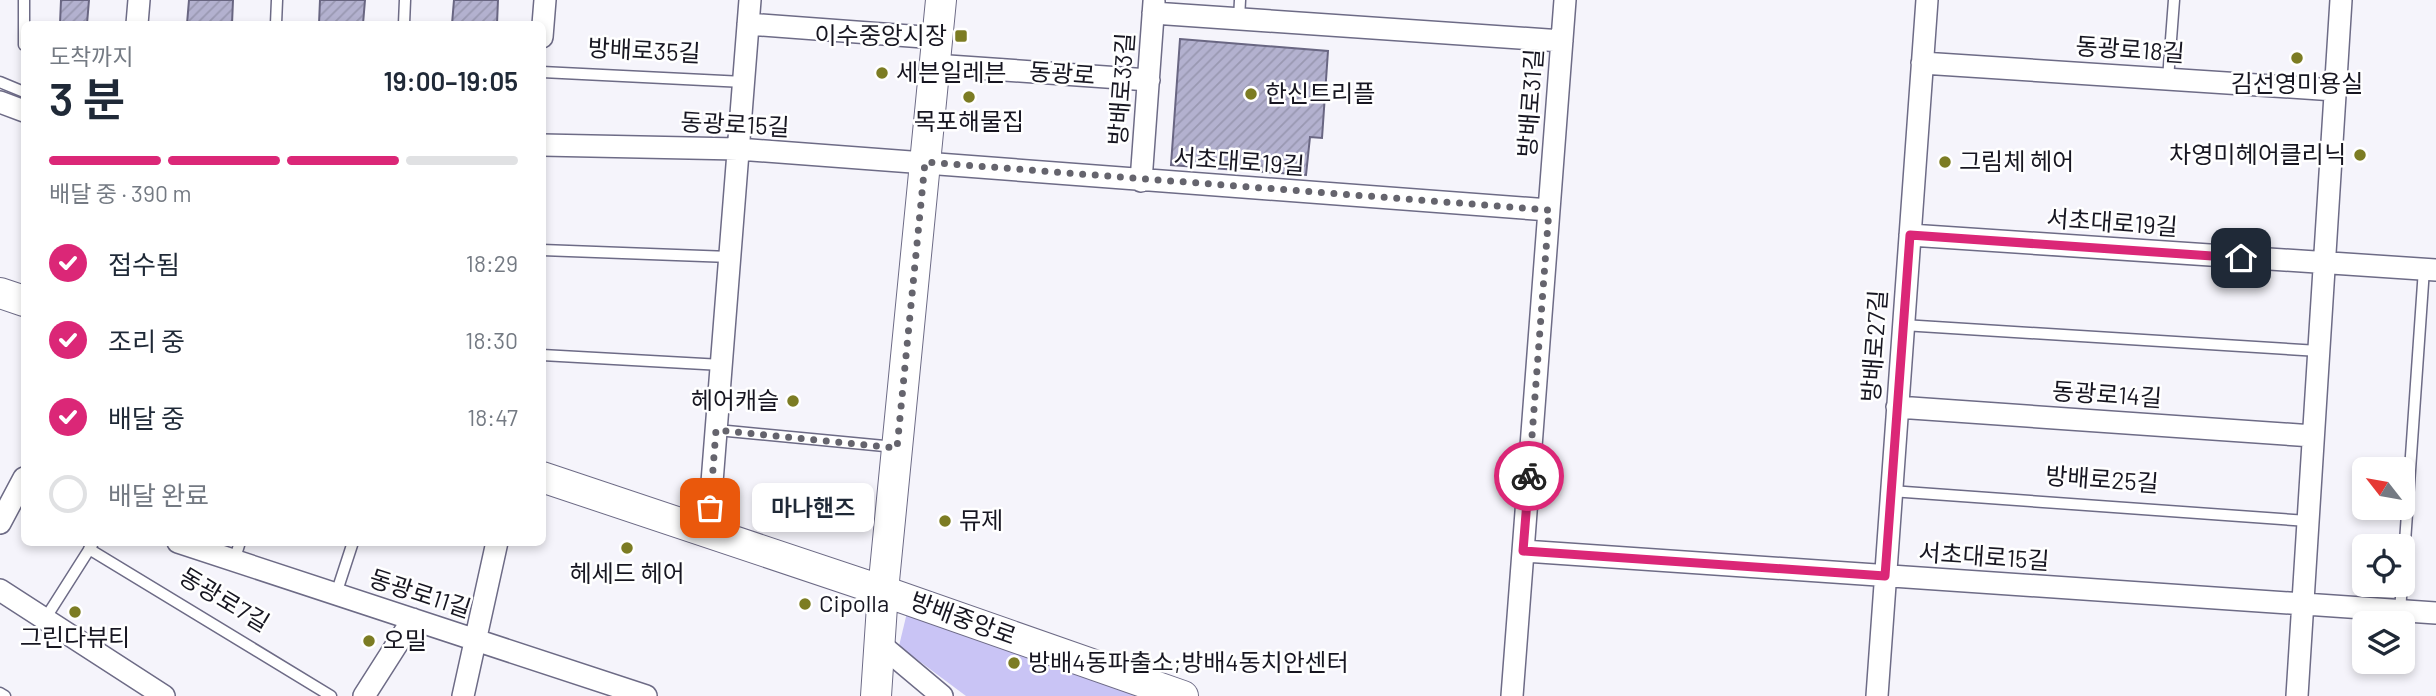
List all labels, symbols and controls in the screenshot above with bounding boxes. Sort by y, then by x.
place label: 이수중앙시장 [815,20,947,49]
marker: 이수중앙시장 [953,28,969,44]
street label: 동광로18길 [2075,30,2186,67]
street label: 방배로33길 [1102,31,1139,146]
street label: 방배로35길 [587,32,701,67]
text: 도착까지 [49,42,134,70]
street label: 방배로31길 [1511,48,1548,158]
marker: 김선영미용실 [2289,50,2305,66]
street label: 동광로 [1028,56,1096,89]
place label: 세븐일레븐 [896,57,1006,86]
text: 19:00–19:05 [384,65,518,96]
marker: 세븐일레븐 [874,65,890,81]
place label: 김선영미용실 [2231,68,2363,97]
text: 3 분 [49,70,125,125]
place label: 한신트리플 [1265,78,1375,107]
marker: 한신트리플 [1243,86,1259,102]
marker: 목포해물집 [961,89,977,105]
street label: 동광로15길 [680,106,790,141]
place label: 목포해물집 [914,106,1024,135]
place label: 차영미헤어클리닉 [2169,139,2346,168]
street label: 서초대로19길 [1173,141,1306,180]
place label: 그림체 헤어 [1959,146,2074,175]
marker: 차영미헤어클리닉 [2352,147,2368,163]
marker: 그림체 헤어 [1937,154,1953,170]
text: 배달 중 · 390 m [49,179,192,207]
street label: 서초대로19길 [2046,202,2179,241]
pin [2211,228,2271,288]
icon: home [2222,239,2260,277]
icon: check [49,244,87,282]
text: 접수됨 [108,248,180,279]
text: 18:29 [466,249,518,277]
street label: 방배로27길 [1855,289,1892,403]
icon: check [49,321,87,359]
text: 조리 중 [108,325,185,356]
text: 18:30 [465,326,518,354]
street label: 동광로14길 [2051,375,2163,412]
place label: 헤어캐슬 [691,385,779,414]
marker: 헤어캐슬 [785,393,801,409]
icon: check [49,398,87,436]
text: 배달 중 [108,402,185,433]
text: 18:47 [467,403,518,431]
courier [1494,441,1564,511]
icon: bike [1510,457,1548,495]
north arrow [2352,457,2415,520]
map controls [2352,457,2415,674]
street label: 방배로25길 [2044,460,2160,497]
pin [680,478,740,538]
text: 배달 완료 [108,479,209,510]
callout: 마나핸즈 [752,484,874,532]
icon: bag [691,489,729,527]
text: 마나핸즈 [771,493,855,521]
place label: 뮤제 [959,505,1003,534]
marker: 뮤제 [937,513,953,529]
button: locate [2352,534,2415,597]
street label: 서초대로15길 [1918,536,2051,575]
marker: 헤세드 헤어 [619,540,635,556]
place label: 헤세드 헤어 [569,558,685,587]
street label: 동광로7길 [175,561,275,637]
street label: 동광로11길 [366,563,475,623]
street label: 방배중앙로 [907,585,1020,650]
place label: Cipolla [819,588,889,617]
marker: Cipolla [797,596,813,612]
marker: 그린다뷰티 [67,604,83,620]
button: layers [2352,611,2415,674]
place label: 그린다뷰티 [20,622,130,651]
place label: 오밀 [383,625,427,654]
marker: 오밀 [361,633,377,649]
place label: 방배4동파출소;방배4동치안센터 [1028,647,1349,676]
marker: 방배4동파출소;방배4동치안센터 [1006,655,1022,671]

